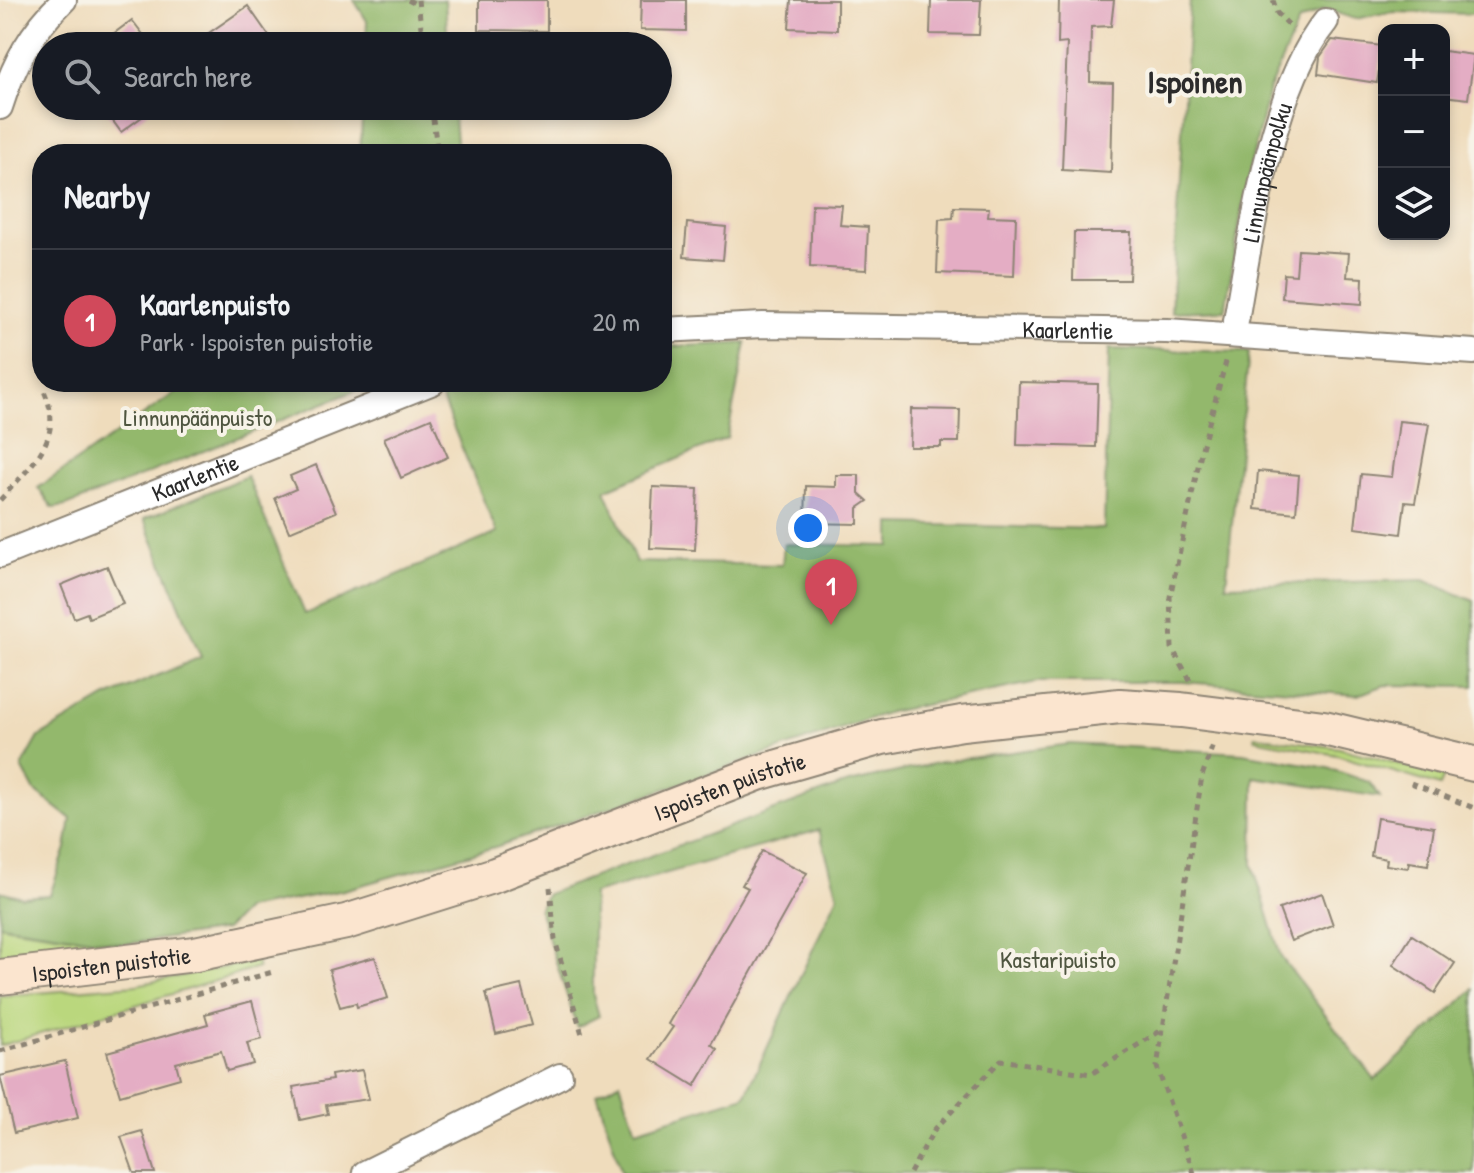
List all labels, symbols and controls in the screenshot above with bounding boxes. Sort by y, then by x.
map controls [1378,24,1450,240]
button: + [1378,24,1450,96]
search box [32,32,672,120]
icon: search [60,54,104,98]
text: Search here [124,56,252,96]
district label: Ispoinen [1147,60,1243,104]
button: − [1378,96,1450,168]
street label: Linnunpäänpolku [1234,98,1299,245]
button: layers [1378,168,1450,240]
text: Nearby [64,173,150,219]
text: Kaarlenpuisto [140,284,290,324]
text: 1 [85,304,95,339]
text: 20 m [593,304,640,339]
street label: Kaarlentie [1022,313,1114,346]
text: Park · Ispoisten puistotie [140,324,373,359]
park label: Linnunpäänpuisto [124,401,273,433]
street label: Kaarlentie [147,445,243,509]
your location [788,508,828,548]
pin: 1 [805,559,857,625]
street label: Ispoisten puistotie [649,744,810,828]
street label: Ispoisten puistotie [30,939,193,989]
park label: Kastaripuisto [1000,943,1116,975]

